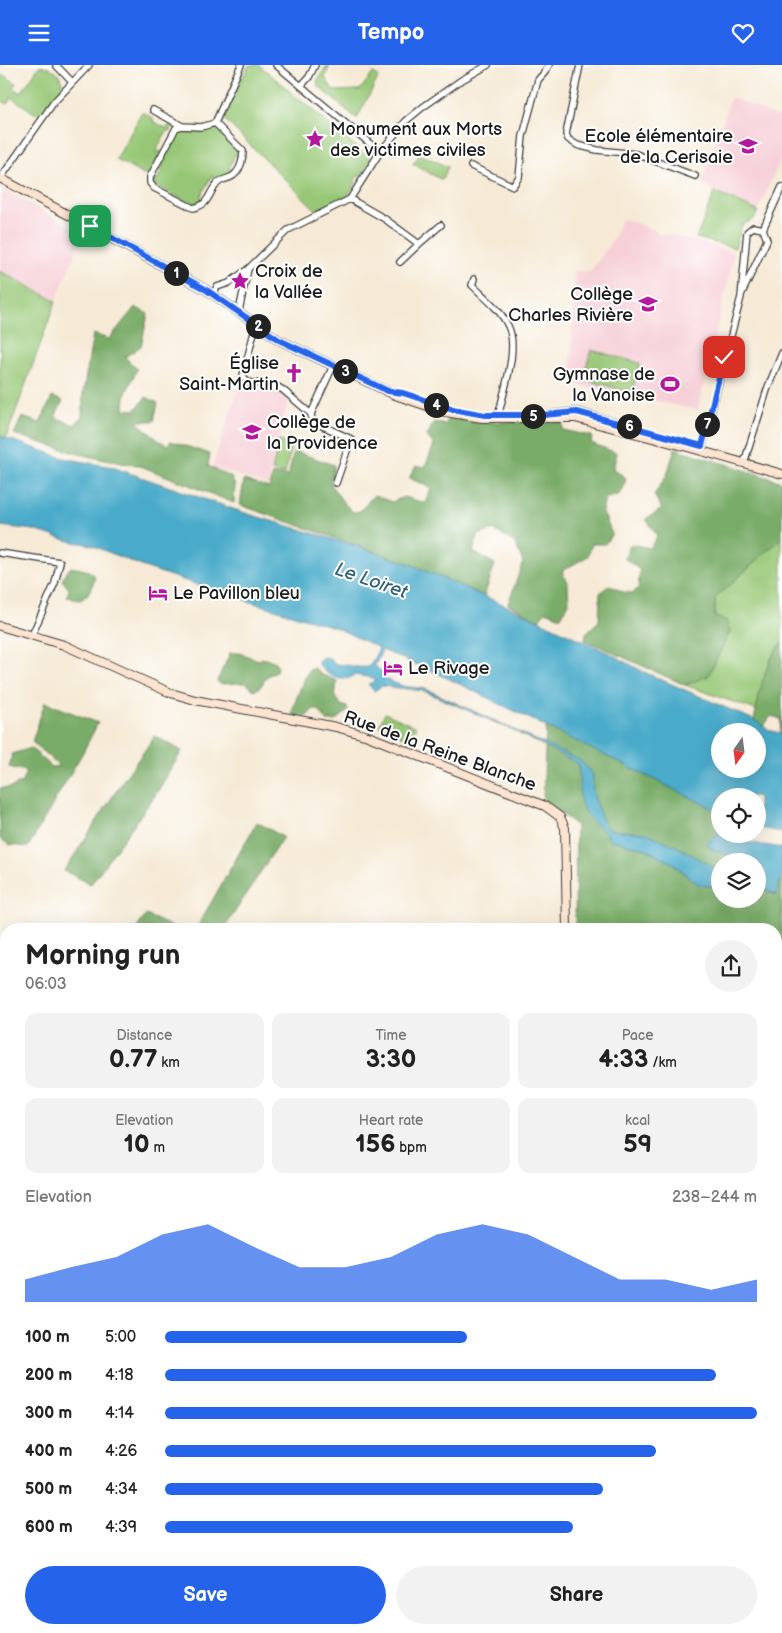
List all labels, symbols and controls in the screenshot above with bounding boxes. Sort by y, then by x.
icon: menu [25,19,53,47]
text: Tempo [358,19,424,46]
icon: heart [729,19,757,47]
place label: Monument aux Morts des victimes civiles [330,119,502,161]
place label: Ecole élémentaire de la Cerisaie [584,126,733,168]
place icon: Monument aux Morts des victimes civiles [304,128,326,150]
school or university icon: Ecole élémentaire de la Cerisaie [737,135,759,157]
pin [69,205,111,247]
icon: arrive [76,212,104,240]
pin: 1 [164,261,188,285]
place label: Croix de la Vallée [255,261,323,303]
text: 1 [174,265,179,282]
place icon: Croix de la Vallée [229,270,251,292]
place label: Collège Charles Rivière [508,284,633,326]
school or university icon: Collège Charles Rivière [637,293,659,315]
pin: 2 [246,313,270,339]
text: 2 [254,318,263,335]
pin [703,336,745,378]
icon: check [710,343,738,371]
place label: Église Saint-Martin [179,351,279,395]
pin: 3 [332,359,358,383]
church icon: Église Saint-Martin [283,362,305,384]
text: 3 [341,363,350,380]
place label: Gymnase de la Vanoise [553,364,655,406]
sports icon: Gymnase de la Vanoise [659,373,681,395]
pin: 4 [424,393,448,417]
text: 4 [432,397,441,414]
pin: 5 [520,403,546,429]
text: 5 [529,408,538,425]
pin: 7 [694,411,720,437]
place label: Collège de la Providence [267,412,378,454]
pin: 6 [616,413,642,439]
text: 7 [704,416,711,433]
text: 6 [625,418,634,435]
school or university icon: Collège de la Providence [241,421,263,443]
water label: Le Loiret [332,558,411,604]
hotel icon: Le Pavillon bleu [147,582,169,604]
place label: Le Pavillon bleu [173,583,300,604]
hotel icon: Le Rivage [382,657,404,679]
place label: Le Rivage [408,658,490,679]
street label: Rue de la Reine Blanche [341,706,539,796]
north arrow [711,723,766,777]
map controls [711,723,766,908]
button: locate [711,788,766,843]
button: layers [711,853,766,908]
text: Morning run [25,939,180,972]
button: share [705,940,757,992]
text: 06:03 [25,975,67,994]
text: Distance [116,1027,172,1044]
text: Time [375,1027,407,1044]
text: Pace [622,1027,654,1044]
text: 0.77 [109,1044,158,1075]
text: 3:30 [366,1044,416,1075]
text: 4:33 [598,1044,648,1075]
text: km [158,1054,180,1071]
text: /km [648,1054,677,1071]
text: Elevation [115,1112,174,1129]
text: Heart rate [359,1112,423,1129]
text: kcal [625,1112,650,1129]
text: 10 [124,1129,150,1160]
text: 156 [355,1129,395,1160]
text: 59 [623,1129,652,1160]
text: m [150,1139,165,1156]
text: bpm [395,1139,427,1156]
text: Elevation [25,1188,92,1207]
text: 238–244 m [672,1188,757,1207]
text: 100 m [25,1328,70,1347]
text: 5:00 [105,1328,136,1347]
text: 200 m [25,1366,72,1385]
text: 4:18 [105,1366,134,1385]
text: 300 m [25,1404,72,1423]
text: 4:14 [105,1404,134,1423]
text: 400 m [25,1442,72,1461]
text: 4:26 [105,1442,137,1461]
text: 500 m [25,1480,72,1499]
text: 4:34 [105,1480,138,1499]
text: 600 m [25,1518,73,1537]
text: 4:39 [105,1518,137,1537]
button: Save [25,1566,386,1624]
button: Share [396,1566,757,1624]

